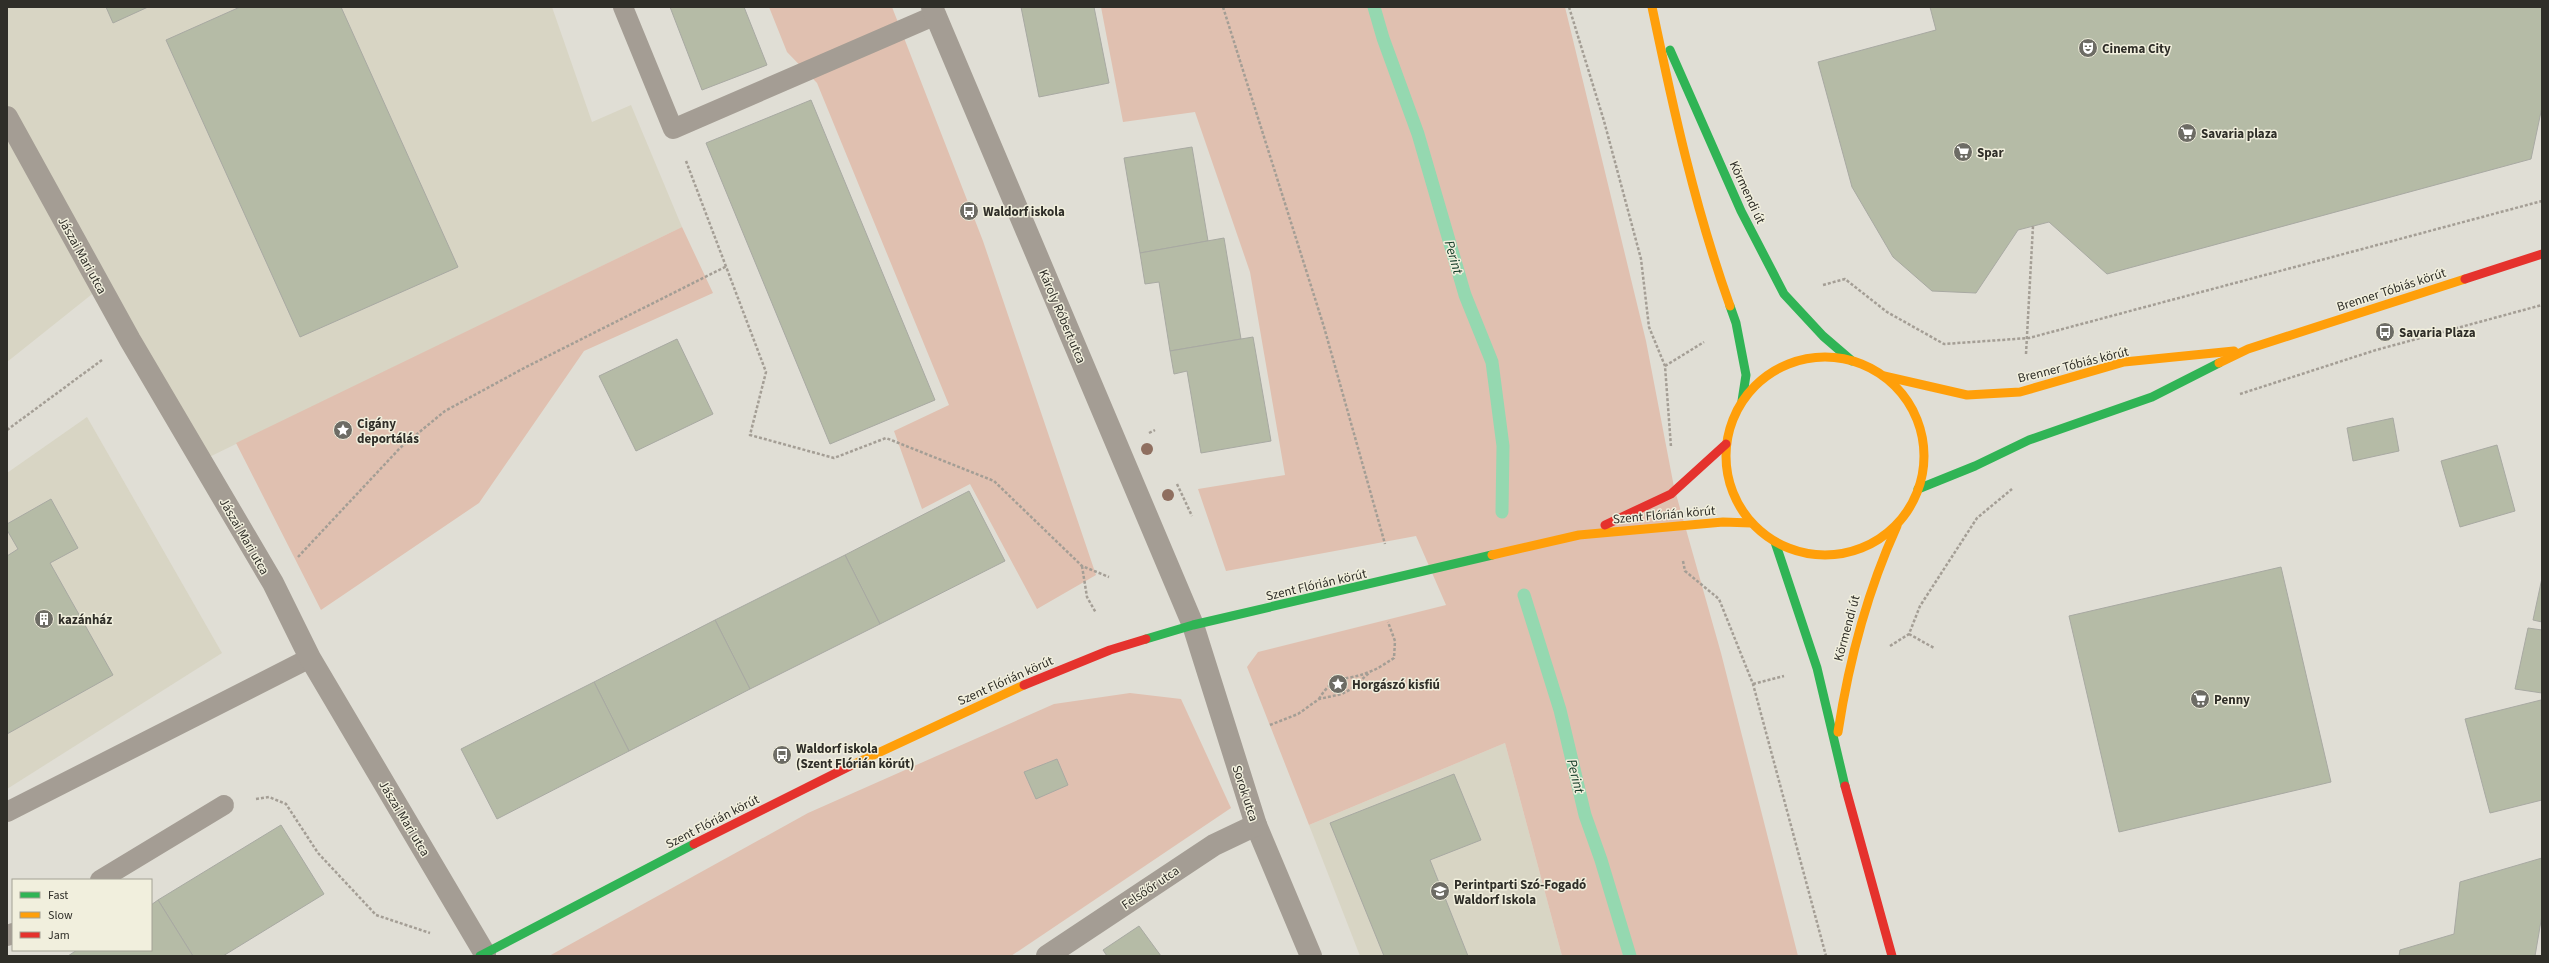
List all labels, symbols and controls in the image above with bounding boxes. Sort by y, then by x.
theatre icon: Cinema City [2077,37,2099,59]
place label: Cinema City [2102,40,2171,58]
supermarket icon: Savaria plaza [2176,122,2198,144]
place label: Savaria plaza [2201,125,2278,143]
supermarket icon: Spar [1952,141,1974,163]
place label: Spar [1977,144,2004,162]
street label: Körmendi út [1725,158,1770,227]
bus stop icon: Waldorf iskola [958,200,980,222]
place label: Waldorf iskola [983,203,1065,221]
street label: Jászai Mari utca [53,214,111,297]
water label: Perint [1439,238,1467,277]
street label: Brenner Tóbiás körút [2334,264,2449,316]
street label: Károly Róbert utca [1034,267,1090,366]
bus stop icon: Savaria Plaza [2374,321,2396,343]
place label: Savaria Plaza [2399,324,2476,342]
street label: Brenner Tóbiás körút [2016,342,2131,387]
place label: Cigány deportálás [357,415,419,448]
place icon: Cigány deportálás [332,419,354,441]
street label: Jászai Mari utca [215,495,273,578]
street label: Szent Flórián körút [1612,501,1717,528]
street label: Szent Flórián körút [1264,564,1369,605]
street label: Körmendi út [1829,593,1865,663]
building icon: kazánház [33,608,55,630]
place label: kazánház [58,611,112,629]
street label: Szent Flórián körút [955,652,1057,710]
place icon: Horgászó kisfiú [1327,673,1349,695]
place label: Horgászó kisfiú [1352,676,1440,694]
supermarket icon: Penny [2189,688,2211,710]
place label: Penny [2214,691,2250,709]
place label: Waldorf iskola (Szent Flórián körút) [796,740,915,773]
bus stop icon: Waldorf iskola (Szent Flórián körút) [771,744,793,766]
water label: Perint [1561,757,1589,796]
street label: Sorok utca [1228,763,1263,824]
street label: Jászai Mari utca [374,777,434,860]
street label: Szent Flórián körút [663,790,763,853]
street label: Felsőőr utca [1118,862,1183,914]
place label: Perintparti Szó-Fogadó Waldorf Iskola [1454,876,1586,909]
legend [12,879,152,951]
school or university icon: Perintparti Szó-Fogadó Waldorf Iskola [1429,880,1451,902]
text: Fast [48,887,68,904]
text: Slow [48,907,73,924]
text: Jam [48,927,70,944]

